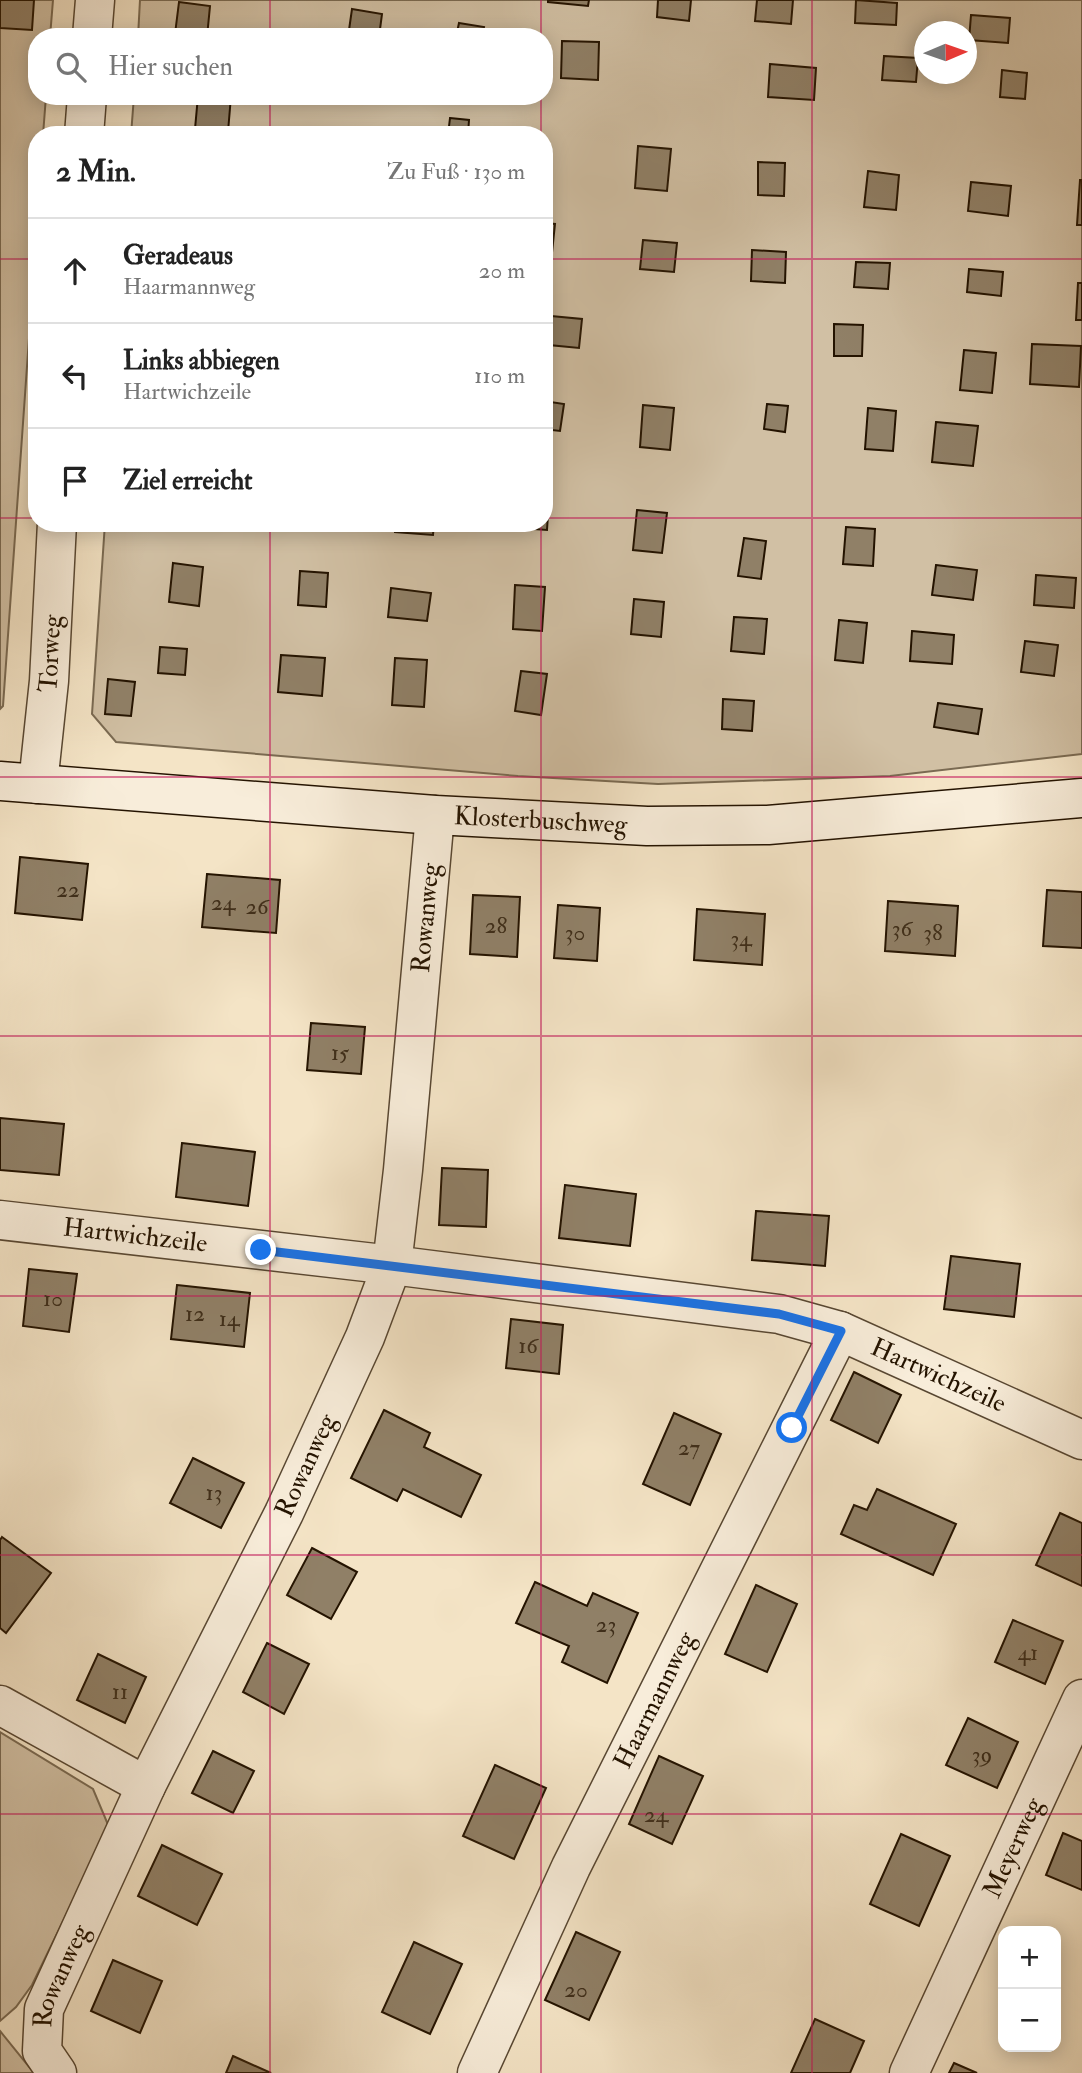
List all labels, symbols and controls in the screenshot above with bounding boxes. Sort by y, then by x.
north arrow [914,21,977,84]
search box [28,28,553,105]
icon: search [52,48,90,86]
text: Hier suchen [108,51,233,83]
text: 2 Min. [56,153,136,190]
text: Zu Fuß · 130 m [387,157,525,186]
text: Geradeaus [123,240,233,272]
icon: ahead [56,252,94,290]
text: 20 m [479,256,525,285]
text: Haarmannweg [123,272,255,301]
text: Links abbiegen [123,345,280,377]
icon: left [56,357,94,395]
text: 110 m [474,361,525,390]
text: Hartwichzeile [123,377,251,406]
icon: arrive [56,462,94,500]
text: Ziel erreicht [123,465,253,497]
street label: Torweg [32,613,68,694]
street label: Klosterbuschweg [453,800,629,841]
street label: Rowanweg [405,861,447,974]
house number: 22 [56,875,80,904]
house number: 24 [211,888,237,917]
house number: 26 [245,892,270,921]
house number: 28 [485,911,507,940]
house number: 36 [892,914,914,943]
house number: 30 [565,918,585,947]
house number: 38 [923,918,943,947]
house number: 34 [730,924,753,953]
house number: 15 [331,1038,349,1067]
street label: Hartwichzeile [61,1211,209,1260]
route end [245,1234,276,1265]
house number: 10 [43,1284,63,1313]
house number: 12 [185,1299,205,1328]
house number: 14 [219,1304,241,1333]
house number: 16 [518,1331,539,1360]
street label: Hartwichzeile [866,1331,1011,1420]
street label: Rowanweg [268,1408,344,1522]
route start [776,1412,807,1443]
house number: 27 [678,1433,701,1462]
house number: 13 [205,1478,223,1507]
house number: 23 [596,1610,616,1639]
street label: Haarmannweg [607,1625,703,1774]
house number: 41 [1018,1638,1038,1667]
house number: 11 [112,1677,128,1706]
house number: 39 [972,1740,992,1769]
street label: Meyerweg [976,1792,1051,1903]
house number: 24 [644,1800,670,1829]
street label: Rowanweg [27,1918,97,2028]
map controls [998,1926,1061,2052]
button: + [998,1926,1061,1989]
house number: 20 [564,1975,588,2004]
button: − [998,1989,1061,2052]

